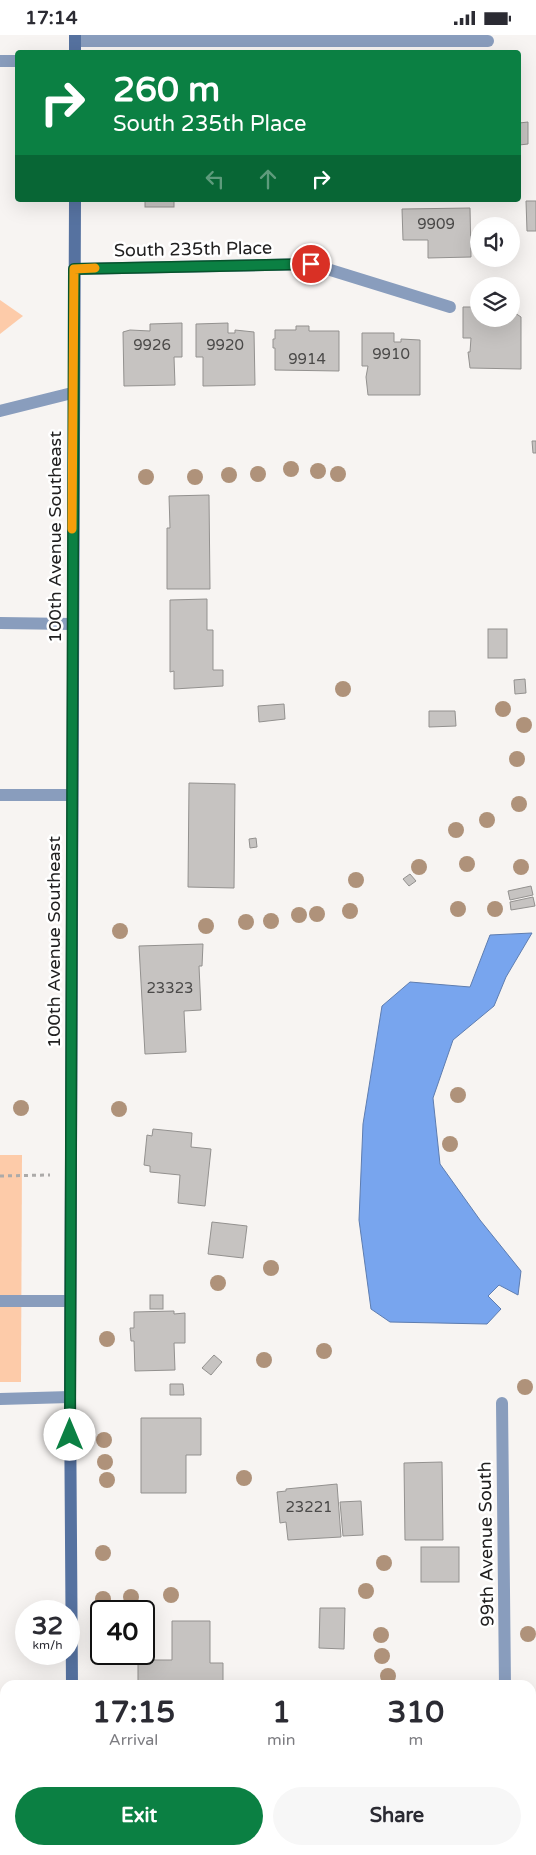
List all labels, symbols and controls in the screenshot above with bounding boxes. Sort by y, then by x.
text: 17:14 [25,7,78,29]
text: 260 m [113,69,220,111]
icon: right [30,70,95,135]
text: South 235th Place [113,111,306,137]
icon: left [201,165,229,193]
icon: ahead [254,165,282,193]
icon: right [307,165,335,193]
house number: 9909 [417,215,455,233]
map controls [470,217,520,327]
button: sound [470,217,520,267]
street label: South 235th Place [114,237,272,261]
pin [290,243,332,285]
icon: arrive [297,250,325,278]
button: layers [470,277,520,327]
house number: 9926 [133,336,171,354]
house number: 9920 [206,336,244,354]
house number: 9910 [372,345,410,363]
house number: 9914 [288,350,326,368]
street label: 100th Avenue Southeast [44,431,66,643]
street label: 100th Avenue Southeast [43,836,65,1048]
house number: 23323 [146,979,194,997]
position arrow [43,1408,95,1460]
street label: 99th Avenue South [474,1461,498,1627]
house number: 23221 [285,1498,333,1516]
speed limit sign: 40 [90,1600,155,1665]
text: 32 [32,1611,63,1641]
text: km/h [32,1638,63,1652]
text: 17:15 [92,1694,175,1731]
text: 1 [272,1694,291,1731]
text: 310 [388,1694,444,1731]
text: Arrival [109,1730,158,1750]
text: min [267,1730,296,1750]
text: m [408,1730,423,1750]
button: Exit [15,1787,263,1845]
button: Share [273,1787,521,1845]

